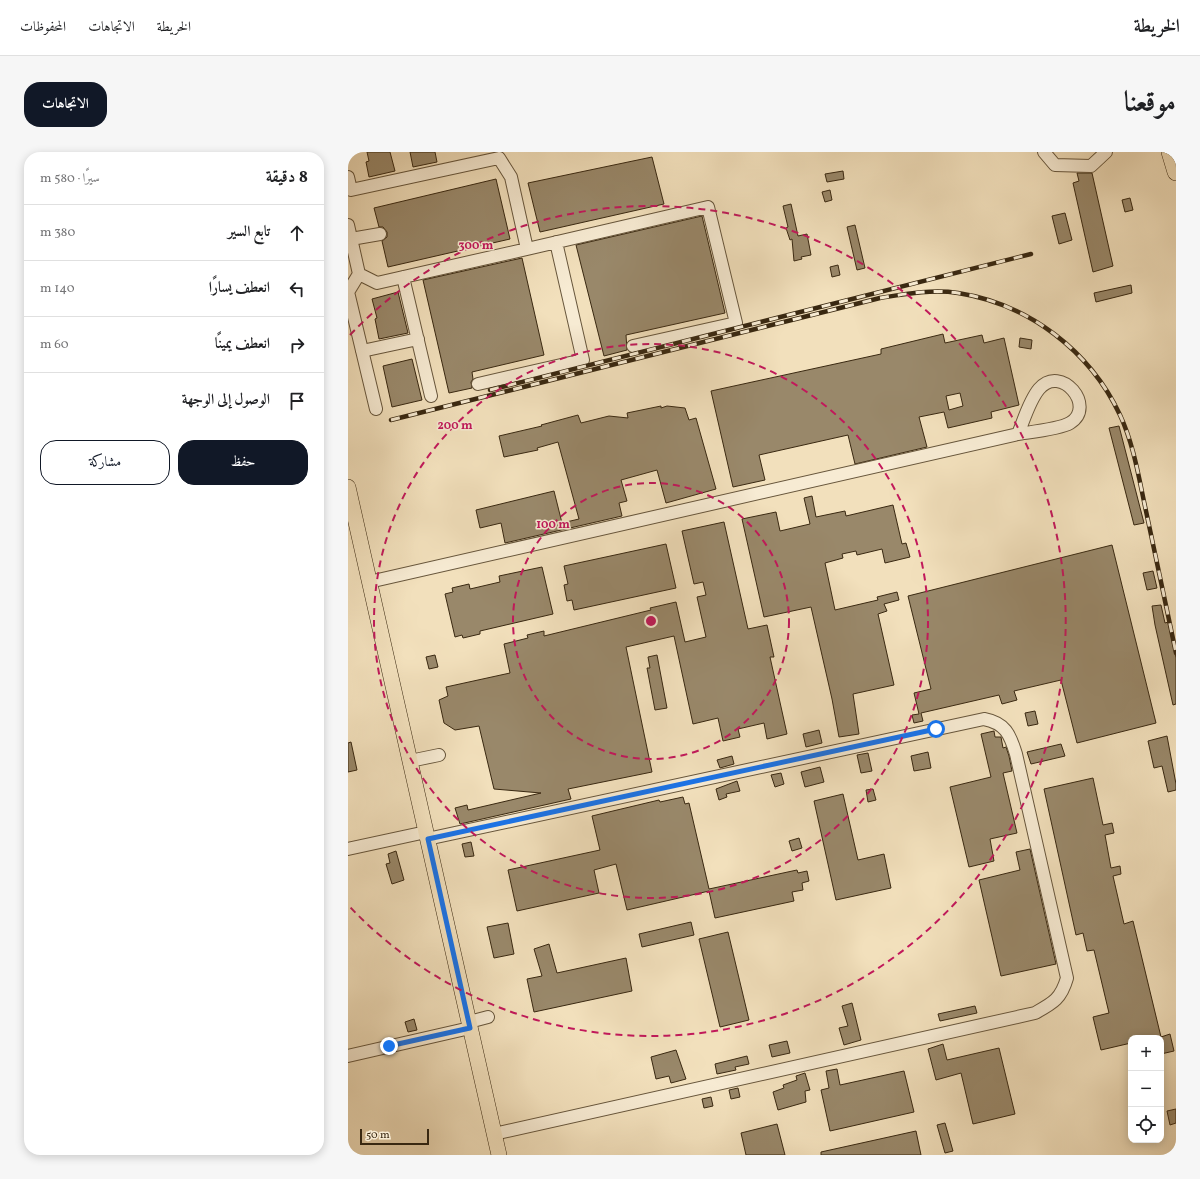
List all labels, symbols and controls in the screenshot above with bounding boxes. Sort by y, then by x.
text: الخريطة [1134,14,1180,40]
text: المحفوظات [20,18,66,37]
text: الاتجاهات [88,18,135,37]
text: الخريطة [157,18,191,37]
button: الاتجاهات [24,82,107,127]
text: موقعنا [1124,84,1176,123]
text: 8 دقيقة [266,166,308,189]
text: سيرًا · 580 m [40,170,100,188]
text: تابع السير [228,222,270,243]
icon: ahead [286,222,308,244]
text: 380 m [40,224,75,242]
text: 300 m [459,238,494,254]
text: انعطف يسارًا [209,278,270,299]
icon: left [286,278,308,300]
text: 140 m [40,280,74,298]
text: انعطف يمينًا [215,334,270,355]
icon: right [286,334,308,356]
text: 60 m [40,336,69,354]
text: الوصول إلى الوجهة [182,390,270,411]
icon: arrive [286,390,308,412]
text: 200 m [437,418,473,434]
button: مشاركة [40,440,170,485]
button: حفظ [178,440,308,485]
text: 100 m [536,517,570,533]
centre of rings [644,614,658,628]
route start [927,720,945,738]
map controls [1128,1035,1164,1143]
button: + [1128,1035,1164,1071]
route end [380,1037,398,1055]
button: − [1128,1071,1164,1107]
button: locate [1128,1107,1164,1143]
scale bar [360,1127,429,1146]
text: 50 m [366,1128,390,1143]

